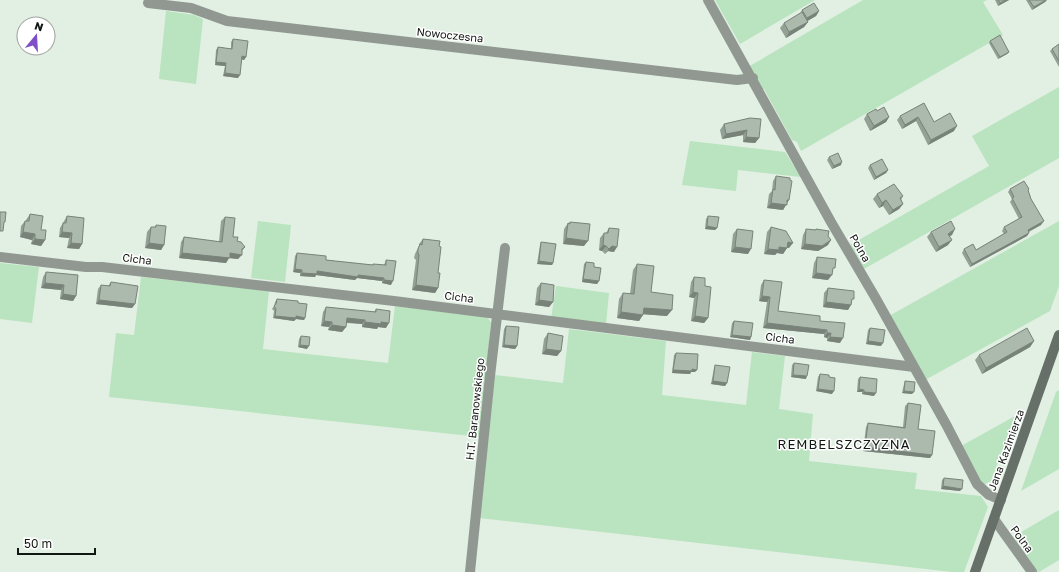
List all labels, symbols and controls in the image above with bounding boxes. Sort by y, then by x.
north arrow [16,16,56,56]
text: N [33,19,45,33]
street label: Nowoczesna [416,25,484,44]
street label: Polna [847,231,874,264]
street label: Cicha [122,250,152,267]
street label: Cicha [444,288,474,305]
street label: Cicha [765,329,795,346]
street label: H.T. Baranowskiego [463,357,486,461]
street label: Jana Kazimierza [985,407,1026,492]
district label: REMBELSZCZYZNA [778,436,910,452]
street label: Polna [1008,523,1037,555]
scale bar [18,530,95,556]
text: 50 m [24,536,52,551]

